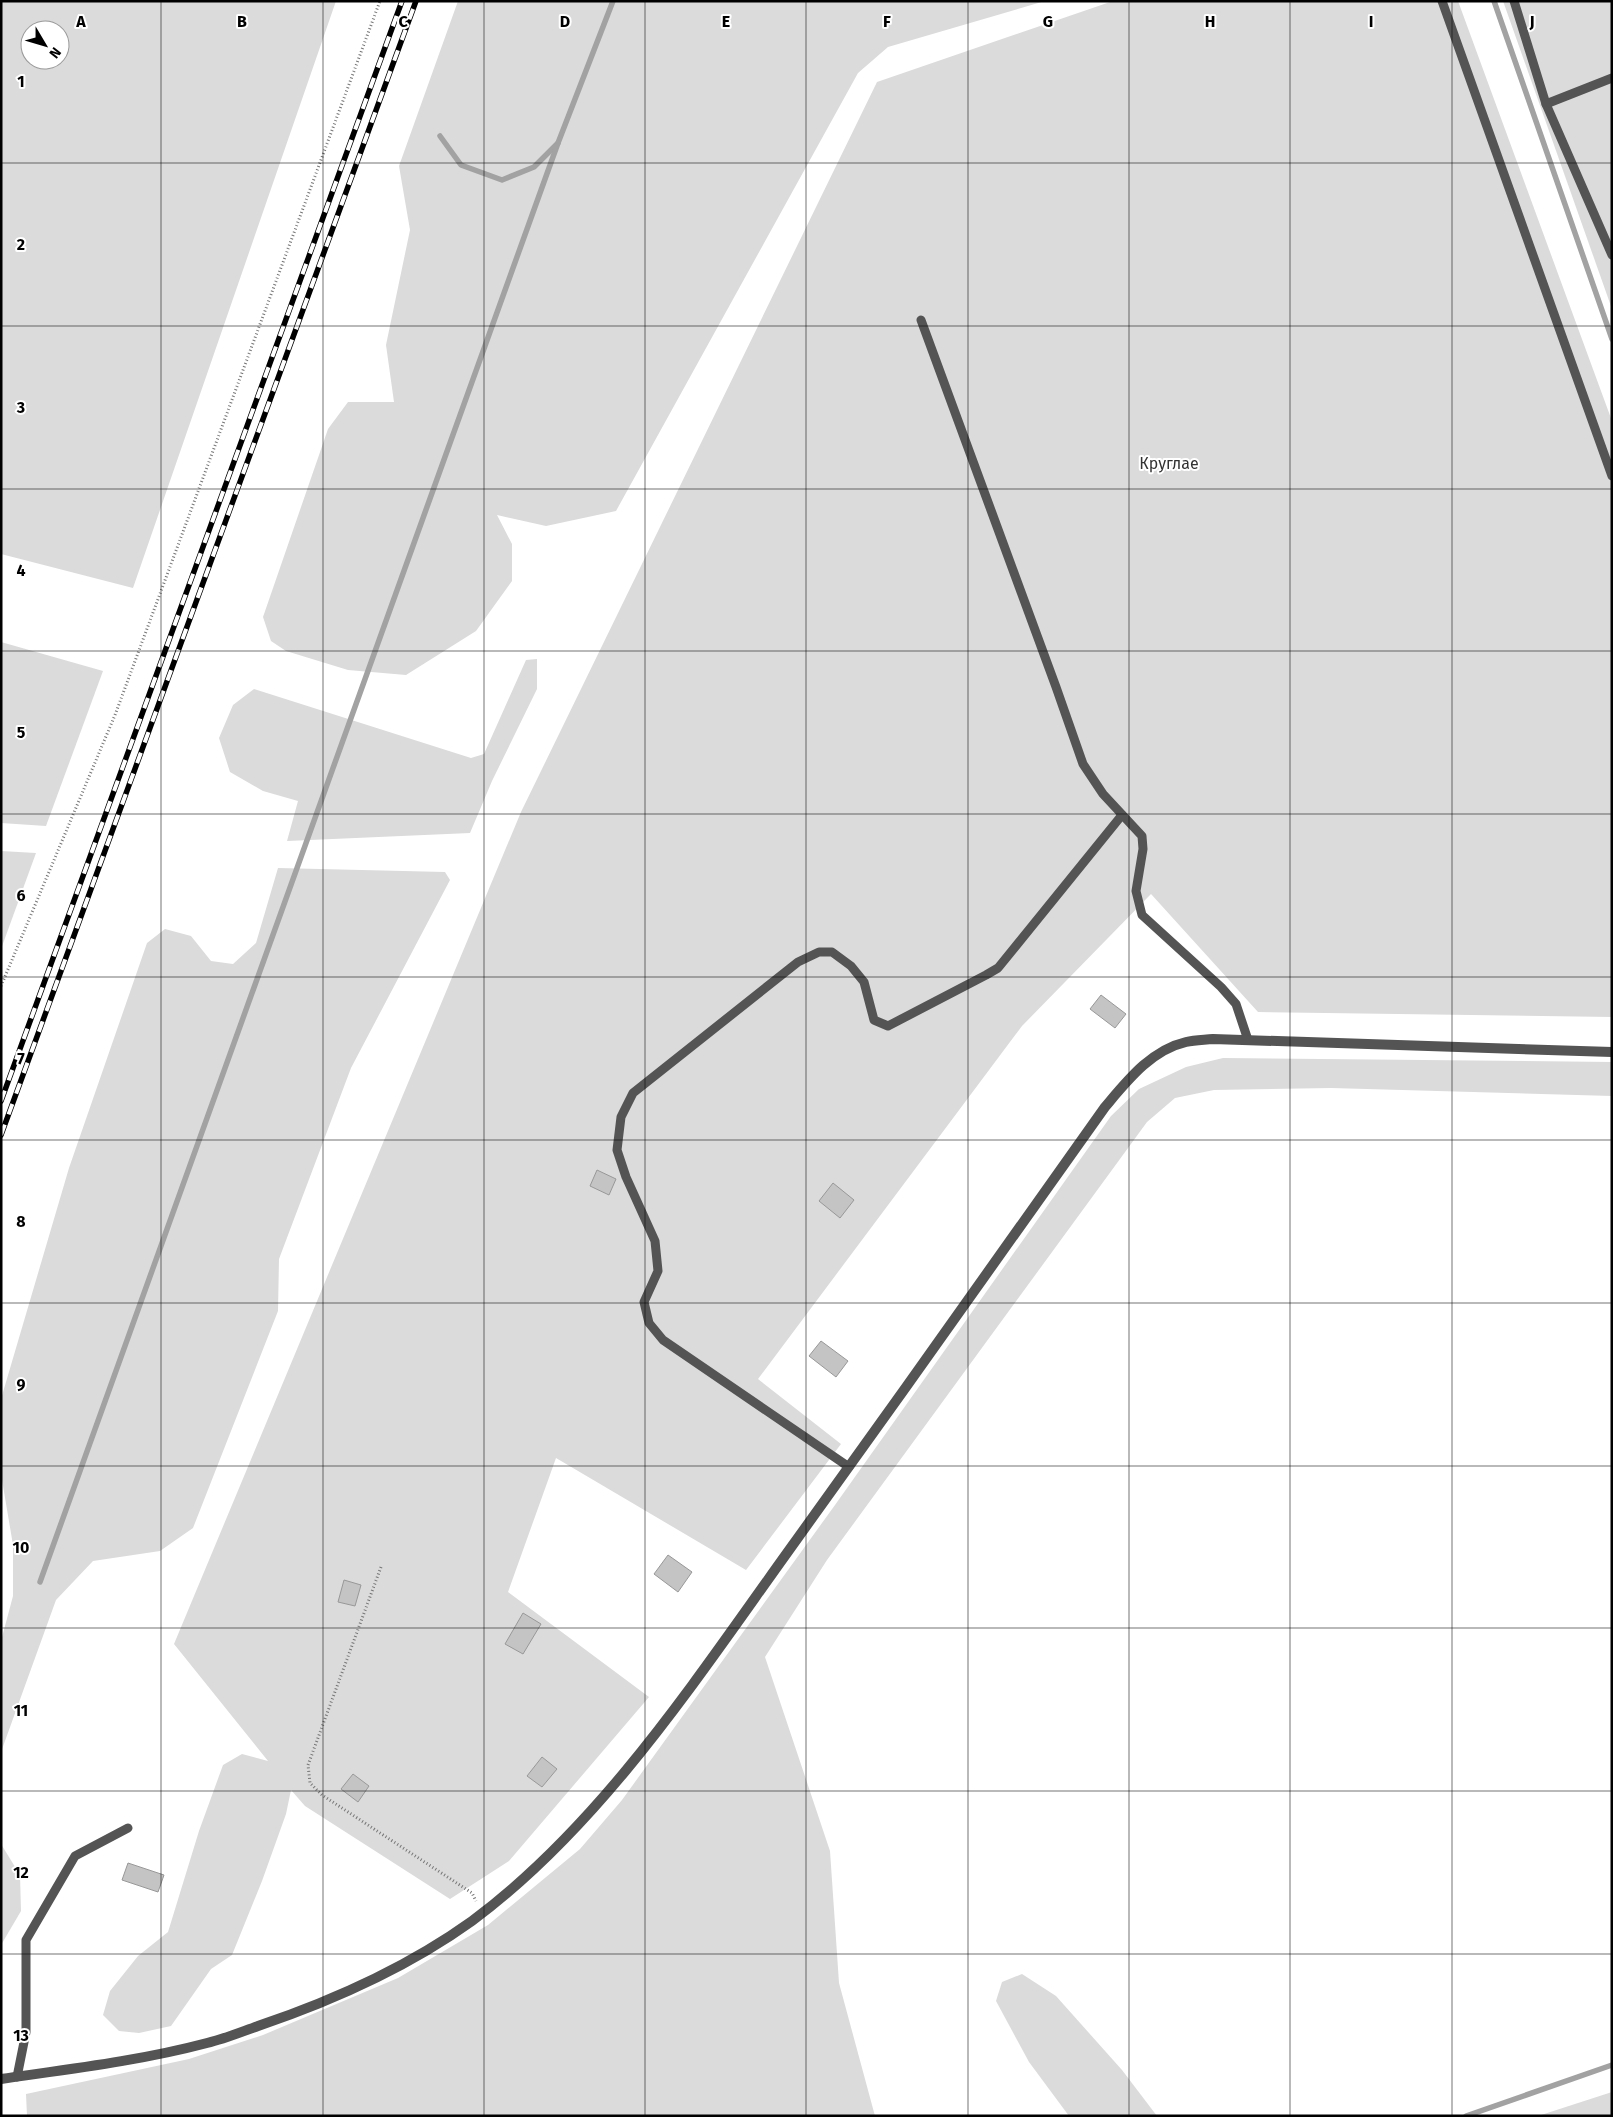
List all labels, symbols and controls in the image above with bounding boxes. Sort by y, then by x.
text: A [75,12,86,31]
text: B [237,12,247,31]
text: C [398,12,408,31]
text: D [560,12,570,31]
text: E [722,12,730,31]
text: F [883,12,891,31]
text: G [1043,12,1053,31]
text: H [1205,12,1215,31]
text: I [1369,12,1373,31]
text: J [1528,12,1535,31]
north arrow [20,20,70,70]
text: N [45,44,64,62]
text: 1 [17,72,25,91]
text: 2 [17,235,25,254]
text: 3 [16,398,25,417]
park label: Круглае [1139,454,1199,473]
text: 4 [16,561,26,580]
text: 5 [17,723,26,742]
text: 6 [16,886,26,905]
text: 7 [17,1049,25,1068]
text: 8 [16,1212,26,1231]
text: 9 [17,1375,26,1394]
text: 10 [13,1538,29,1557]
text: 11 [14,1701,28,1720]
text: 12 [13,1863,29,1882]
text: 13 [13,2026,29,2045]

